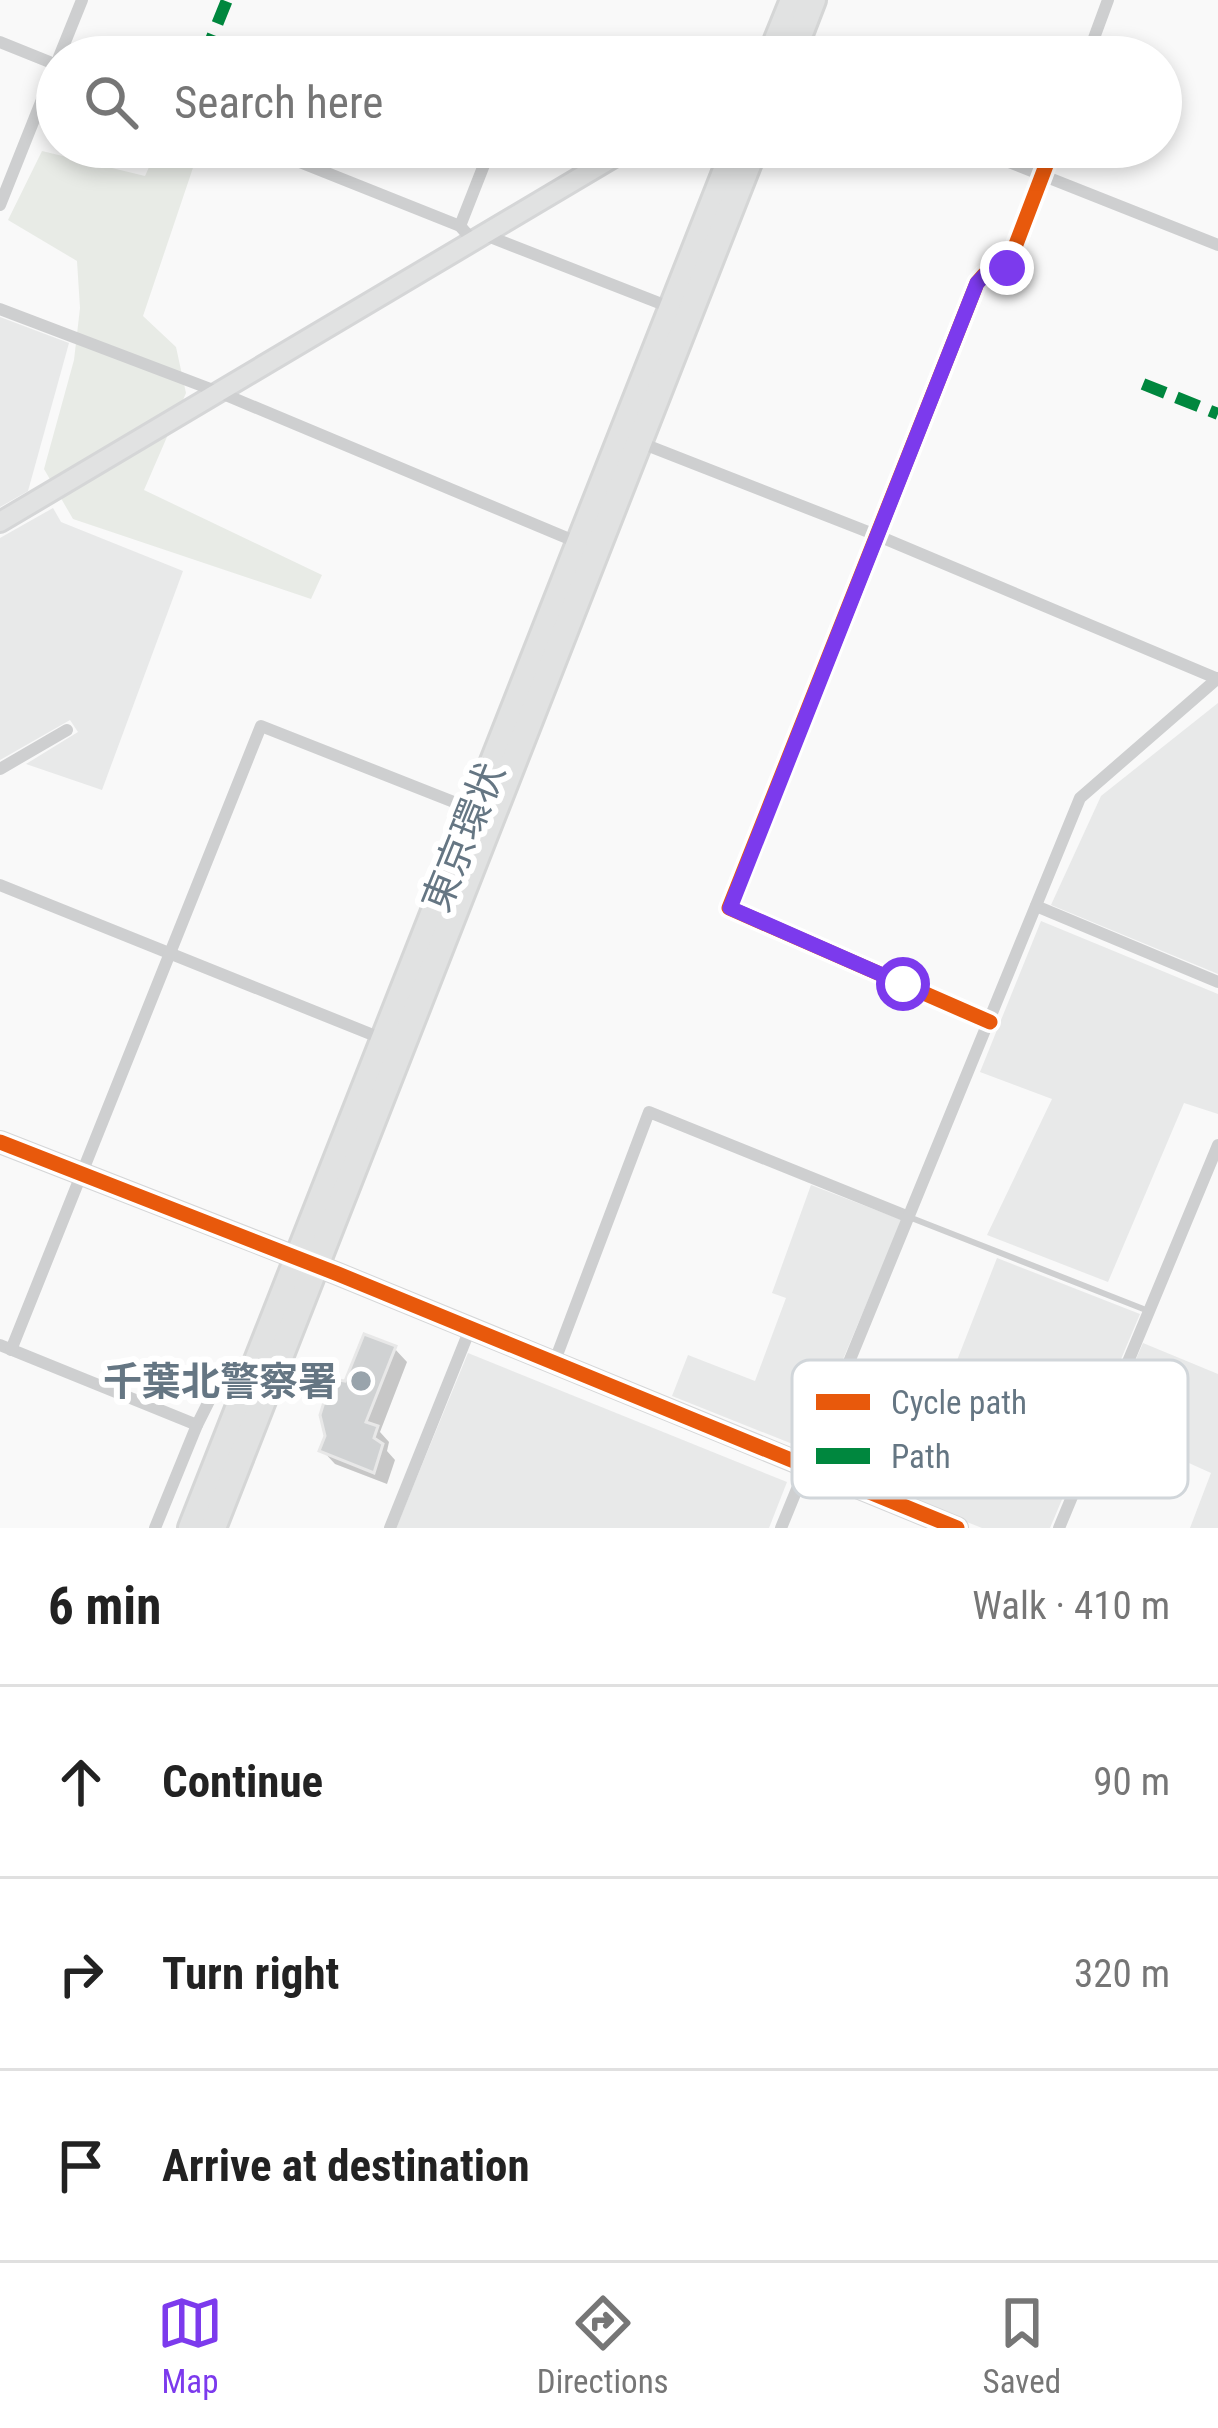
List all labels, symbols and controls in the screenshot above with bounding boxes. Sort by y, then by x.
search box [36,36,1182,168]
icon: search [78,69,144,135]
text: Search here [174,76,383,129]
route end [980,241,1034,295]
street label: 東京環状 [413,756,514,918]
route start [876,957,930,1011]
place label: 千葉北警察署 [103,1359,337,1405]
legend [792,1360,1188,1498]
marker: 千葉北警察署 [348,1368,374,1394]
text: Cycle path [891,1383,1027,1422]
text: Path [891,1437,951,1476]
text: 6 min [48,1577,161,1636]
text: Walk · 410 m [972,1583,1170,1629]
icon: ahead [48,1749,114,1815]
text: Continue [162,1755,323,1808]
text: 90 m [1093,1759,1170,1805]
icon: right [48,1941,114,2007]
text: Turn right [162,1947,339,2000]
text: 320 m [1074,1951,1170,1997]
icon: arrive [48,2133,114,2199]
text: Arrive at destination [162,2139,530,2192]
tab: Map [157,2290,223,2401]
tab: Directions [537,2290,669,2401]
tab: Saved [983,2290,1061,2401]

